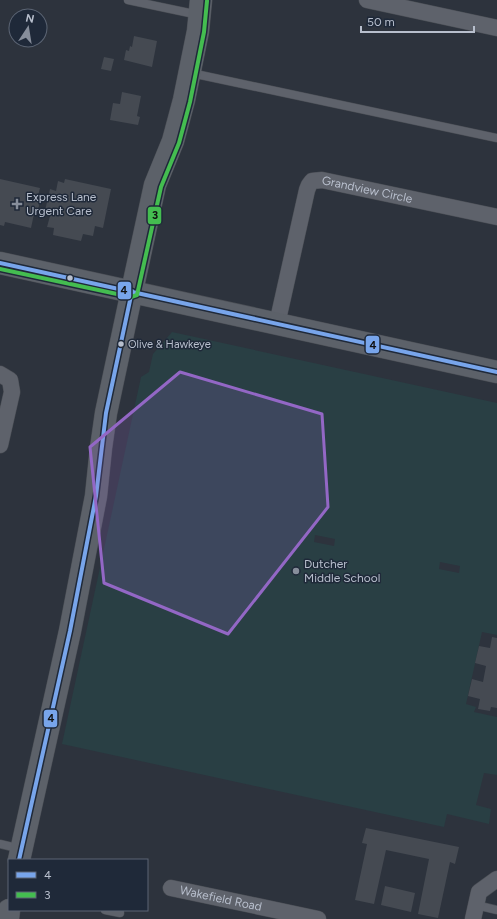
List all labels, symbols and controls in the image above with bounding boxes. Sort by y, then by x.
north arrow [8,8,48,48]
scale bar [361,8,474,34]
text: N [24,11,35,26]
text: 50 m [367,15,395,29]
street label: Grandview Circle [321,173,414,206]
place label: Express Lane Urgent Care [26,190,97,218]
marker: Express Lane Urgent Care [11,198,23,210]
line badge: 3 [147,206,162,225]
text: 3 [152,209,158,222]
unlabelled marker [65,273,75,283]
line badge: 4 [117,281,132,300]
text: 4 [121,284,128,297]
line badge: 4 [365,335,380,354]
place label: Olive & Hawkeye [128,338,211,351]
marker: Olive & Hawkeye [116,339,126,349]
text: 4 [370,339,377,352]
place label: Dutcher Middle School [304,557,380,585]
marker: Dutcher Middle School [291,566,301,576]
line badge: 4 [43,709,58,728]
text: 4 [48,712,55,725]
legend [8,859,148,911]
text: 4 [44,868,52,882]
street label: Wakefield Road [179,883,263,914]
text: 3 [44,888,51,902]

